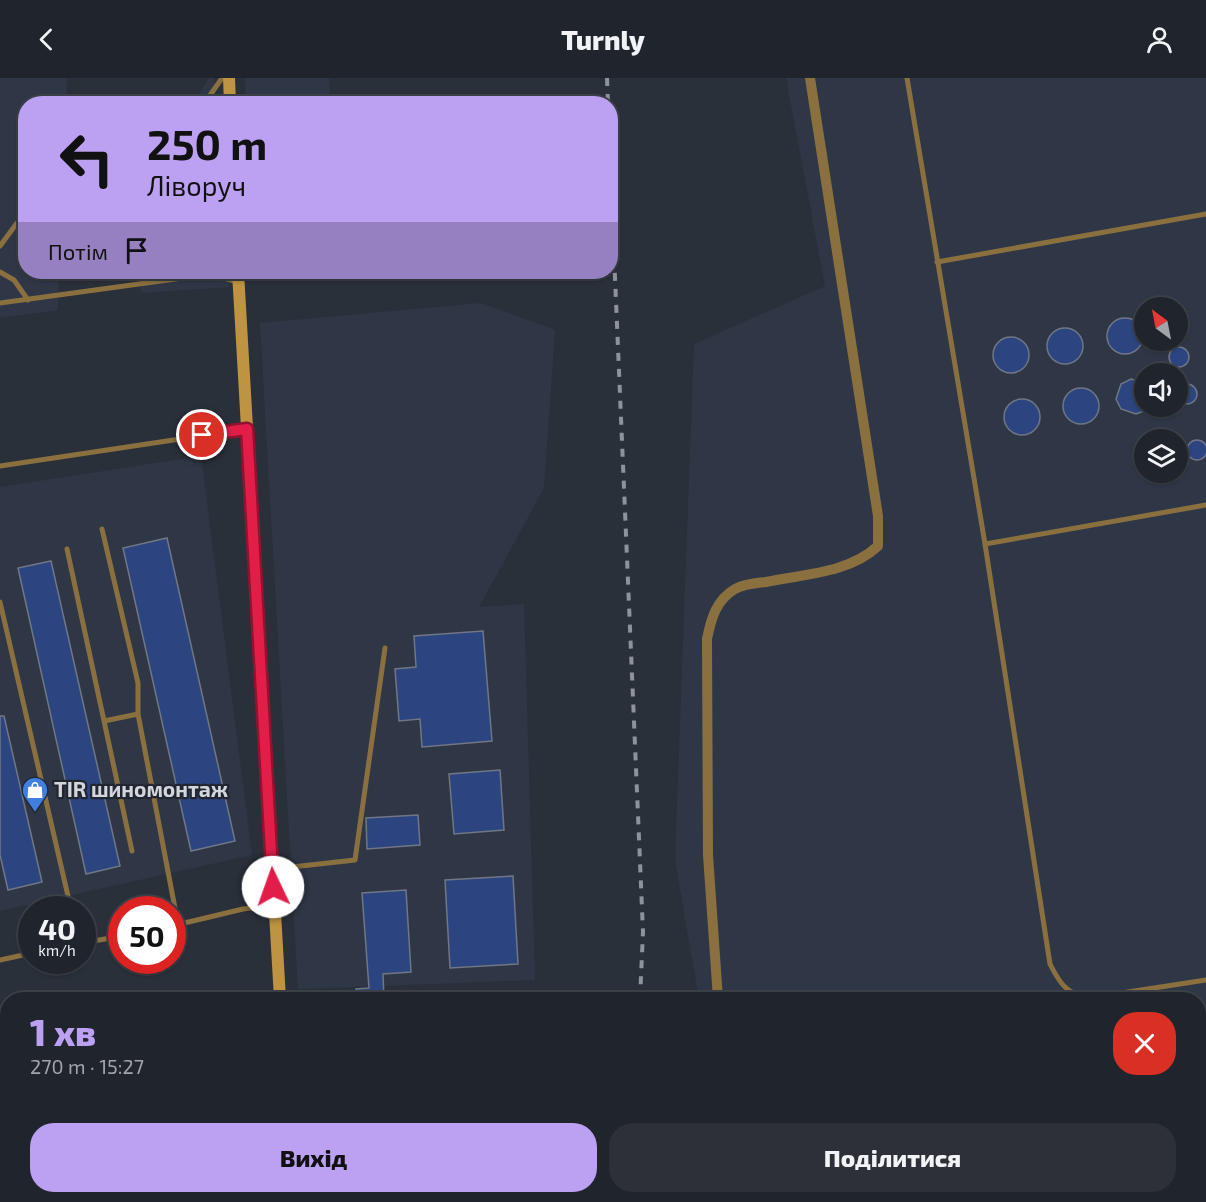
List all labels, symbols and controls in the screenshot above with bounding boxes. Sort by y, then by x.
icon: back [30,23,63,56]
text: Turnly [561,23,645,55]
icon: person [1143,23,1176,56]
text: 250 m [147,118,267,168]
icon: left [48,120,126,198]
text: Ліворуч [147,169,246,201]
icon: arrive [120,234,153,267]
text: Потім [48,238,108,264]
north arrow [1134,297,1188,351]
map controls [1134,297,1188,483]
button: sound [1134,363,1188,417]
pin [176,409,227,460]
icon: arrive [185,418,218,451]
button: layers [1134,429,1188,483]
shop icon: TIR шиномонтаж [20,775,50,813]
place label: TIR шиномонтаж [54,776,228,801]
position arrow [241,855,305,919]
speed limit sign: 50 [108,896,186,974]
text: 40 [38,910,76,946]
text: km/h [38,941,76,959]
text: 1 хв [30,1010,96,1053]
button: close [1113,1012,1176,1075]
text: 270 m · 15:27 [30,1054,144,1078]
button: Вихід [30,1123,597,1192]
button: Поділитися [609,1123,1176,1192]

